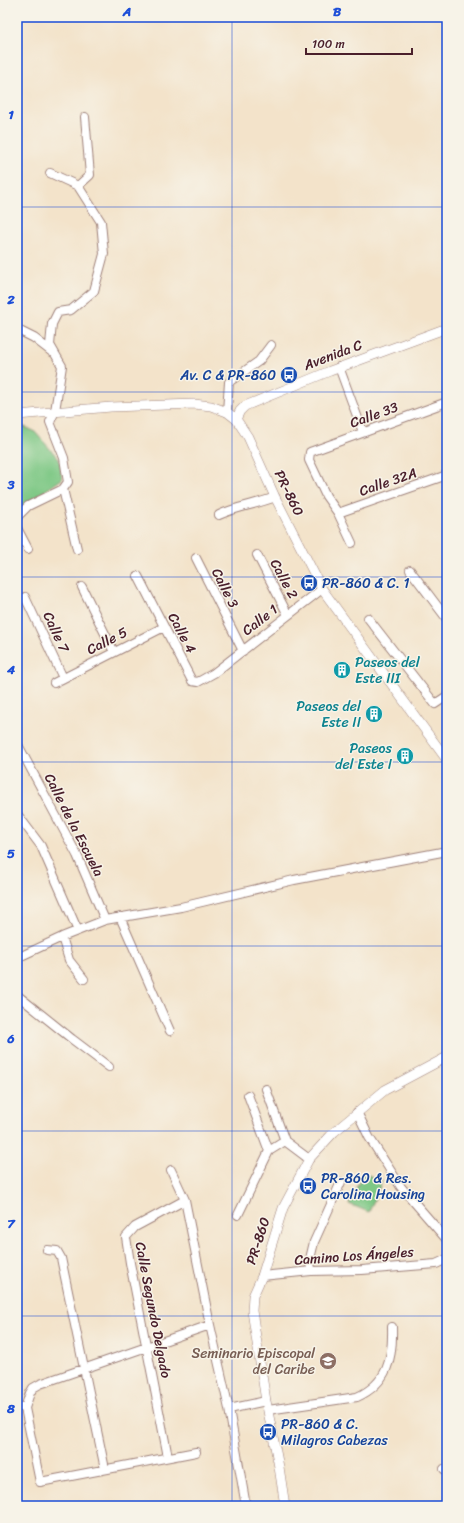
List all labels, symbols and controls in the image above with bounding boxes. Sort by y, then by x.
text: A [122,0,131,23]
text: B [333,0,342,23]
scale bar [306,30,412,56]
text: 100 m [312,33,345,55]
text: 1 [8,103,14,126]
text: 2 [6,288,15,311]
street label: Avenida C [299,332,366,378]
place label: Av. C & PR-860 [179,363,276,388]
bus stop icon: Av. C & PR-860 [279,365,299,385]
street label: Calle 33 [346,395,402,435]
street label: Calle 32A [356,460,420,504]
street label: PR-860 [267,466,311,521]
text: 3 [6,473,15,496]
street label: Calle 2 [263,554,305,604]
street label: Calle 3 [204,563,246,613]
place label: PR-860 & C. 1 [322,571,410,596]
bus stop icon: PR-860 & C. 1 [299,573,319,593]
street label: Calle 1 [236,598,284,642]
street label: Calle 7 [36,607,77,657]
street label: Calle 4 [161,608,203,658]
street label: Calle 5 [82,620,132,662]
place label: Paseos del Este III [355,650,421,691]
text: 4 [6,658,16,681]
building icon: Paseos del Este III [332,660,352,680]
place label: Paseos del Este II [296,694,362,735]
building icon: Paseos del Este II [364,704,384,724]
place label: Paseos del Este I [335,736,393,777]
building icon: Paseos del Este I [395,746,415,766]
street label: Calle de la Escuela [37,769,111,881]
text: 5 [7,842,15,865]
text: 6 [6,1027,15,1050]
place label: PR-860 & Res. Carolina Housing [321,1166,425,1207]
bus stop icon: PR-860 & Res. Carolina Housing [298,1176,318,1196]
text: 7 [7,1212,16,1235]
street label: PR-860 [239,1214,277,1268]
street label: Camino Los Ángeles [293,1239,415,1273]
street label: Calle Segundo Delgado [128,1240,178,1380]
place label: Seminario Episcopal del Caribe [191,1341,316,1382]
school or university icon: Seminario Episcopal del Caribe [318,1351,338,1371]
text: 8 [6,1397,15,1420]
place label: PR-860 & C. Milagros Cabezas [281,1412,388,1453]
bus stop icon: PR-860 & C. Milagros Cabezas [258,1422,278,1442]

